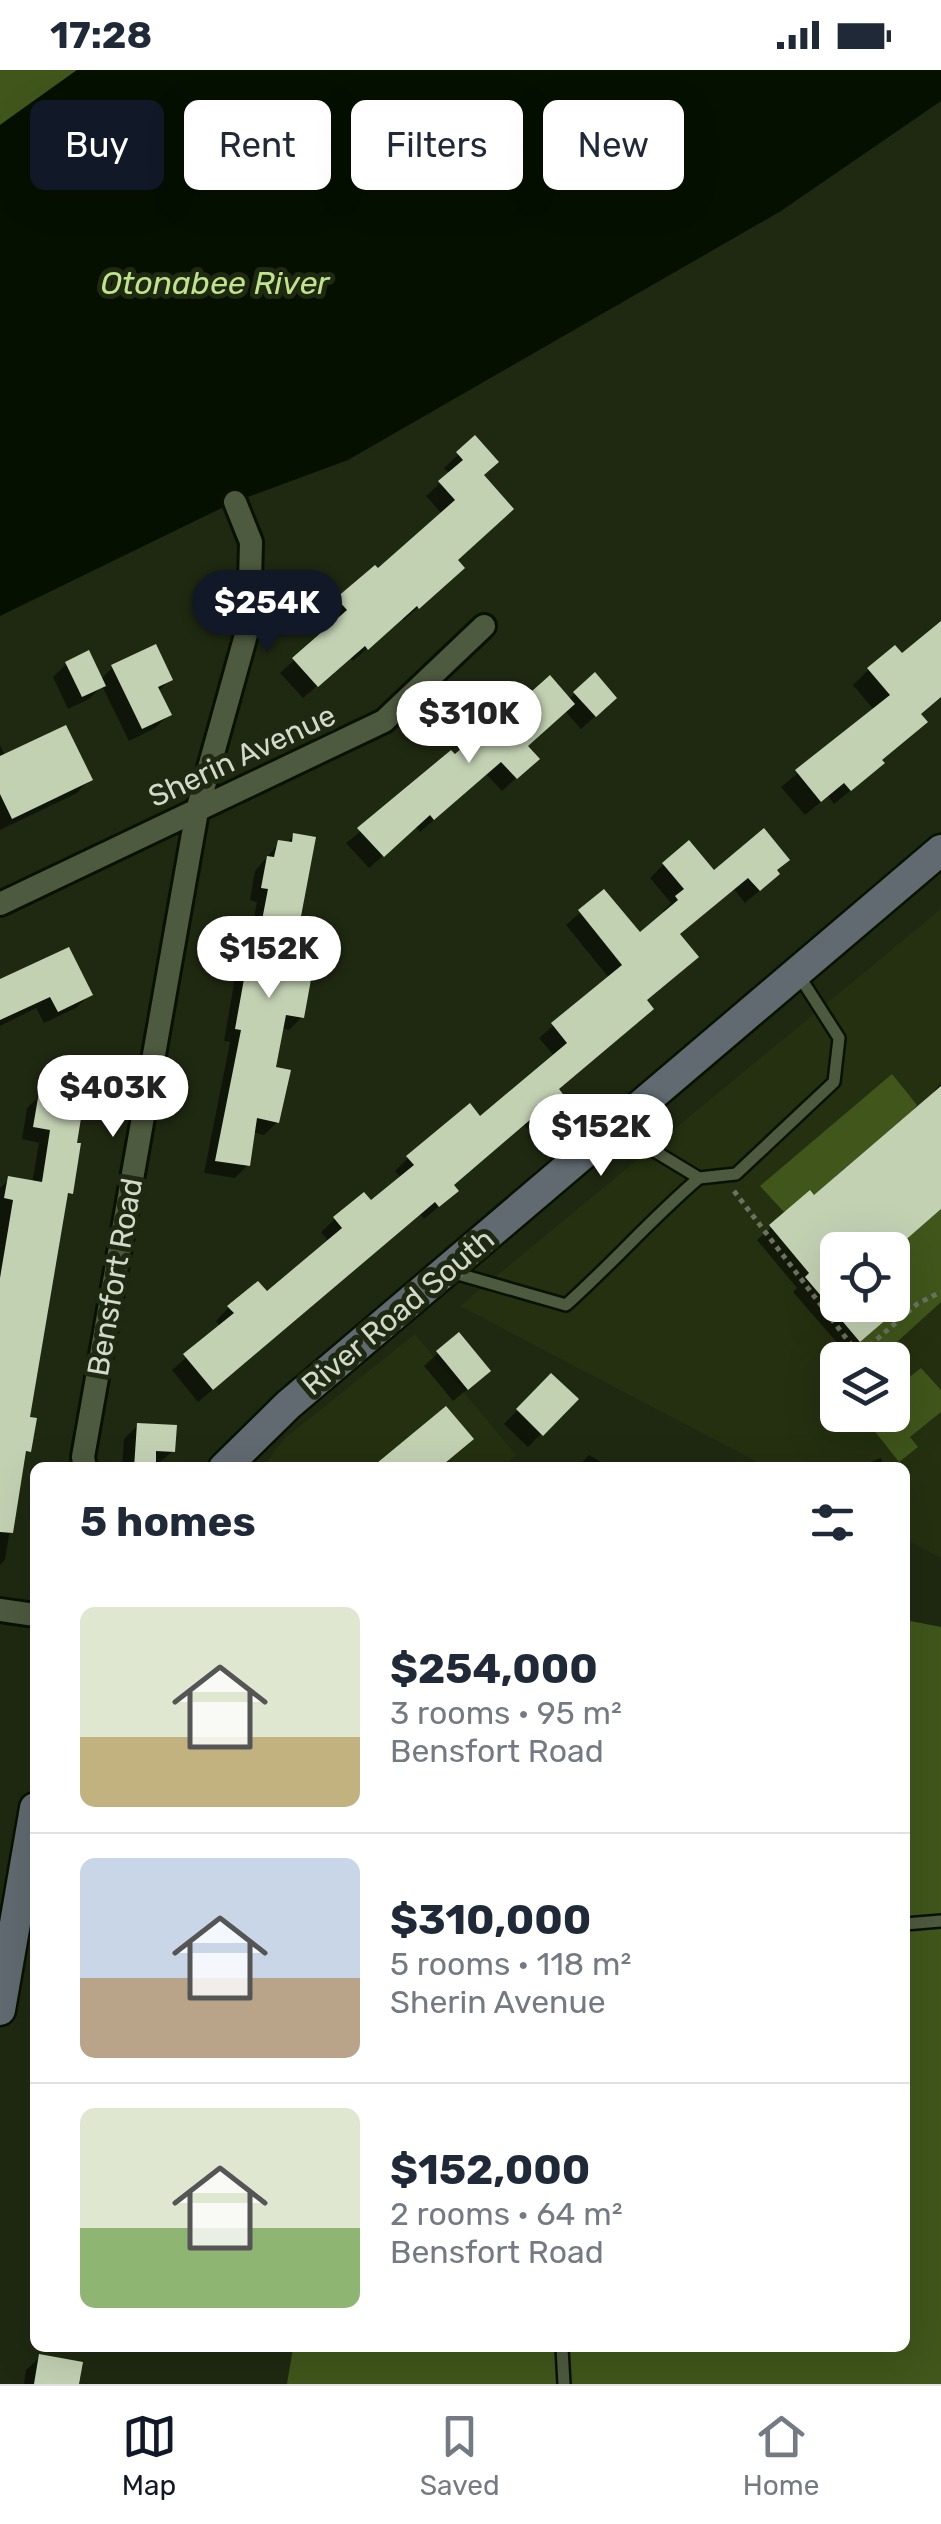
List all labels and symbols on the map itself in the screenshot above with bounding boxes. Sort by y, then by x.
water label: Otonabee River [100,264,331,302]
pin: $254K [197,570,337,655]
pin: $310K [399,681,539,766]
street label: Sherin Avenue [143,697,341,815]
pin: $152K [199,916,339,1001]
pin: $403K [43,1055,183,1140]
pin: $152K [531,1094,671,1179]
street label: Bensfort Road [80,1175,150,1379]
street label: River Road South [294,1221,502,1403]

